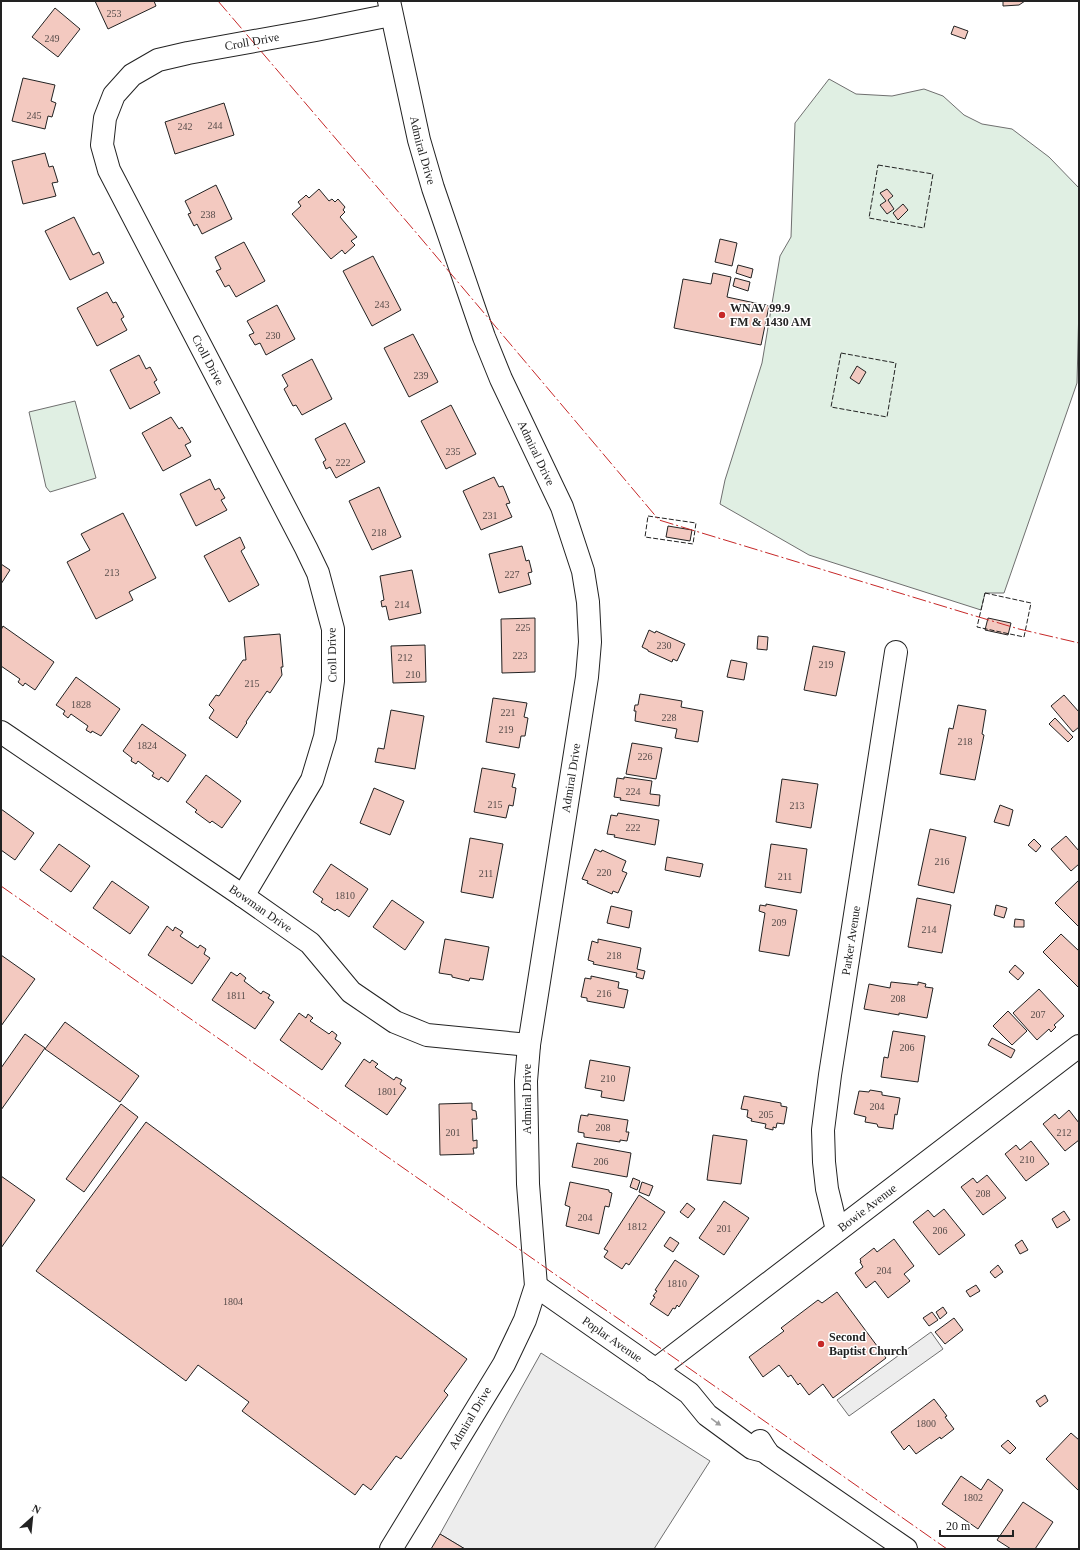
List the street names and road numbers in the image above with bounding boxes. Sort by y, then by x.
street label: Croll Drive [224,30,280,53]
street label: Admiral Drive [407,115,439,186]
street label: Croll Drive [189,332,227,388]
street label: Admiral Drive [515,418,558,488]
street label: Croll Drive [325,627,339,683]
street label: Admiral Drive [559,742,583,814]
street label: Bowman Drive [227,882,295,935]
street label: Parker Avenue [839,905,863,976]
street label: Admiral Drive [520,1064,534,1134]
street label: Bowie Avenue [835,1181,899,1235]
street label: Poplar Avenue [579,1313,645,1365]
street label: Admiral Drive [446,1384,494,1452]

